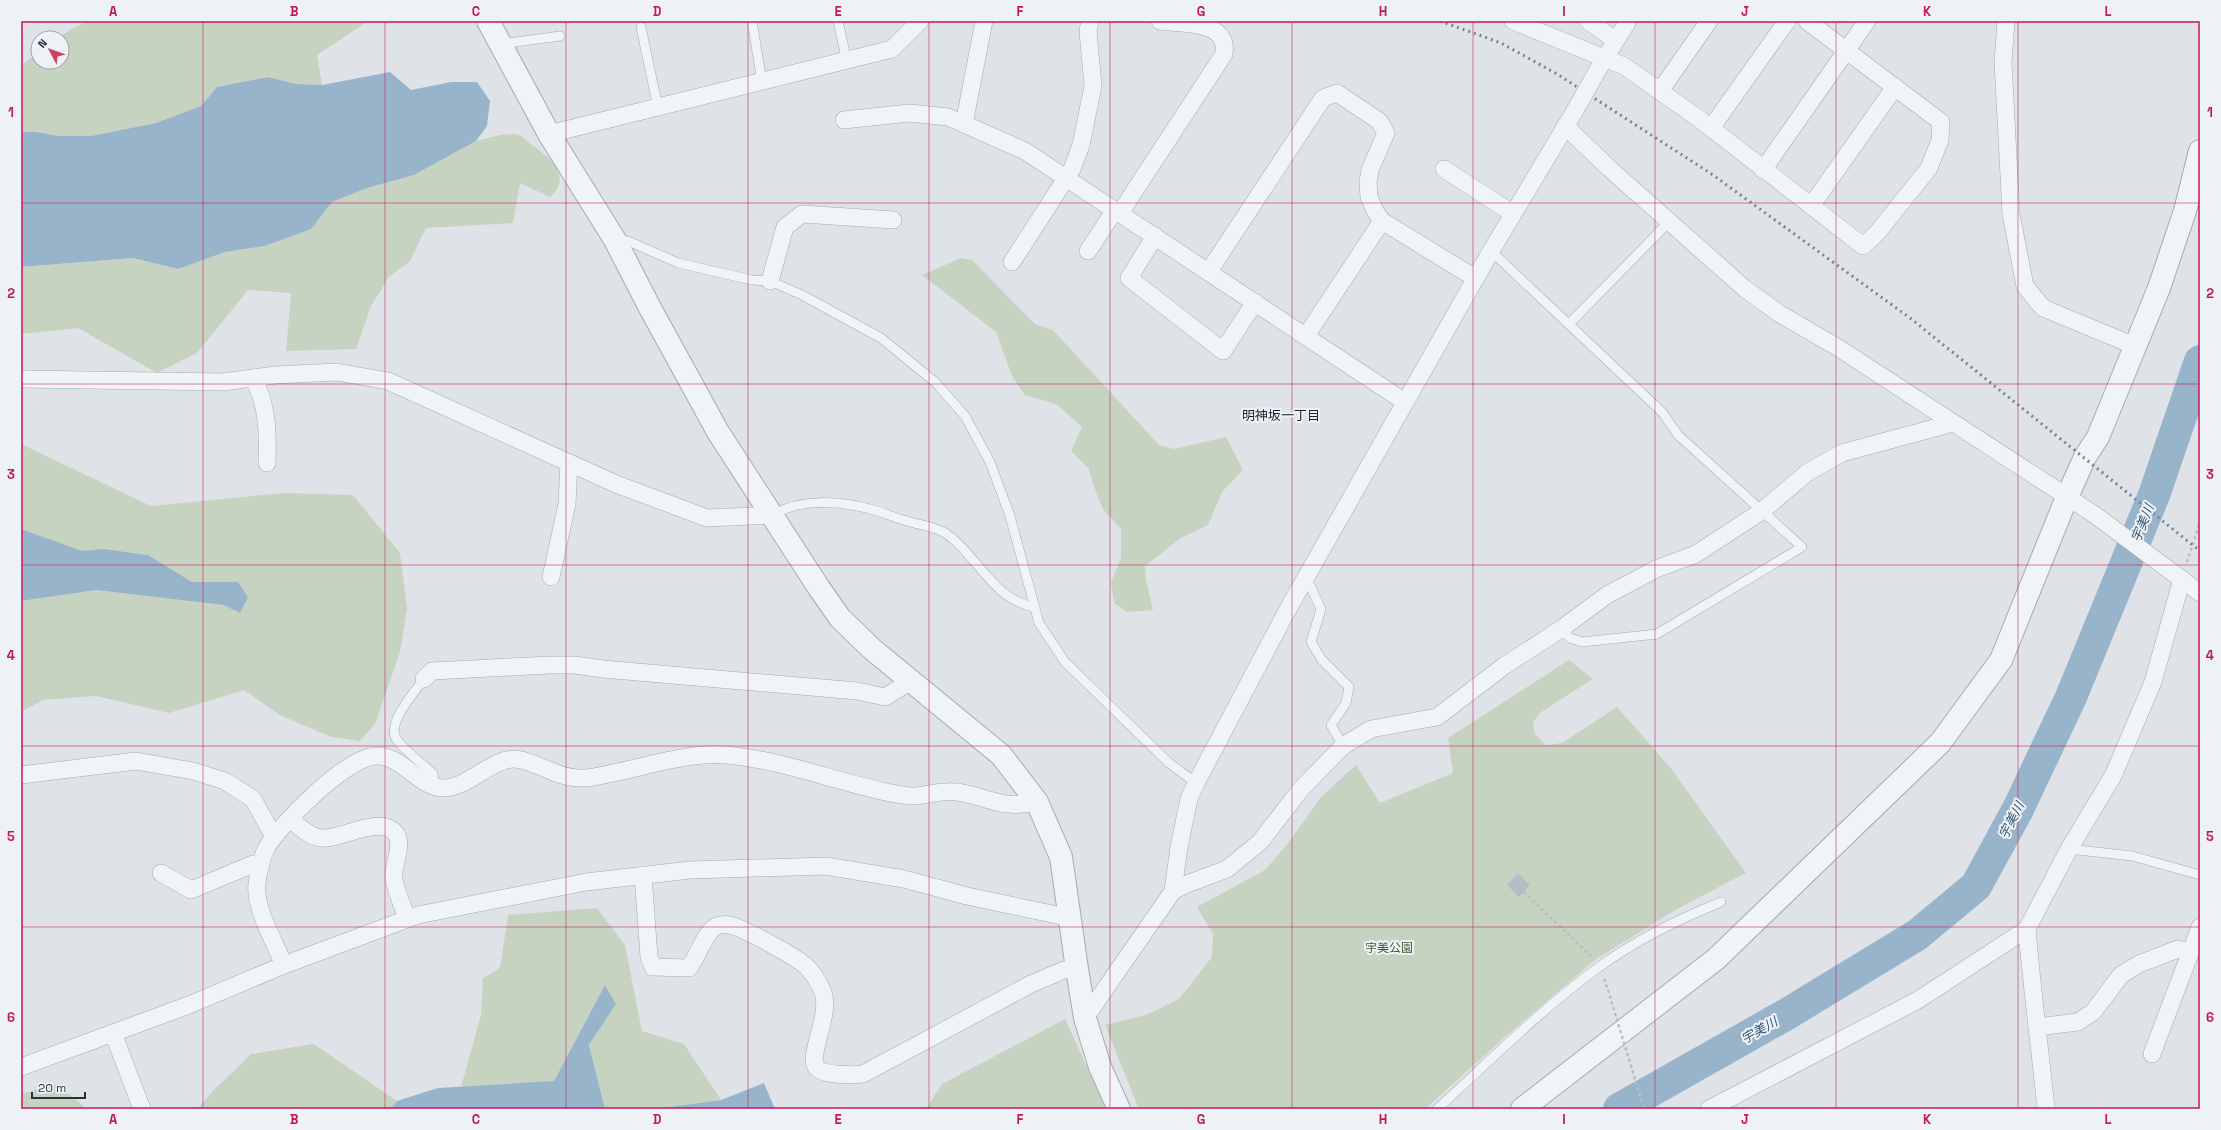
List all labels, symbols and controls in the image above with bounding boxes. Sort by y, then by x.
text: A [109,3,118,20]
text: B [290,3,299,20]
text: C [472,3,480,20]
text: D [653,3,662,20]
text: E [834,3,842,20]
text: F [1017,3,1024,20]
text: G [1197,3,1205,20]
text: H [1379,3,1387,20]
text: I [1562,3,1566,20]
text: J [1741,3,1749,20]
text: K [1923,3,1932,20]
text: L [2104,3,2112,20]
north arrow [30,30,70,70]
text: N [35,36,50,51]
text: 1 [8,104,14,121]
text: 1 [2207,104,2213,121]
text: 2 [7,285,15,302]
text: 2 [2206,285,2214,302]
district label: 明神坂一丁目 [1242,407,1320,424]
text: 3 [7,466,15,483]
text: 3 [2206,466,2214,483]
water label: 宇美川 [2127,500,2158,544]
text: 4 [7,647,15,664]
text: 4 [2206,647,2214,664]
water label: 宇美川 [1995,797,2029,841]
text: 5 [7,828,15,845]
text: 5 [2206,828,2214,845]
park label: 宇美公園 [1365,940,1413,956]
text: 6 [7,1009,15,1026]
text: 6 [2206,1009,2214,1026]
water label: 宇美川 [1738,1012,1782,1048]
scale bar [32,1074,85,1100]
text: 20 m [38,1080,66,1096]
text: A [109,1111,118,1128]
text: B [290,1111,299,1128]
text: C [472,1111,480,1128]
text: D [653,1111,662,1128]
text: E [834,1111,842,1128]
text: F [1017,1111,1024,1128]
text: G [1197,1111,1205,1128]
text: H [1379,1111,1387,1128]
text: I [1562,1111,1566,1128]
text: J [1741,1111,1749,1128]
text: K [1923,1111,1932,1128]
text: L [2104,1111,2112,1128]

